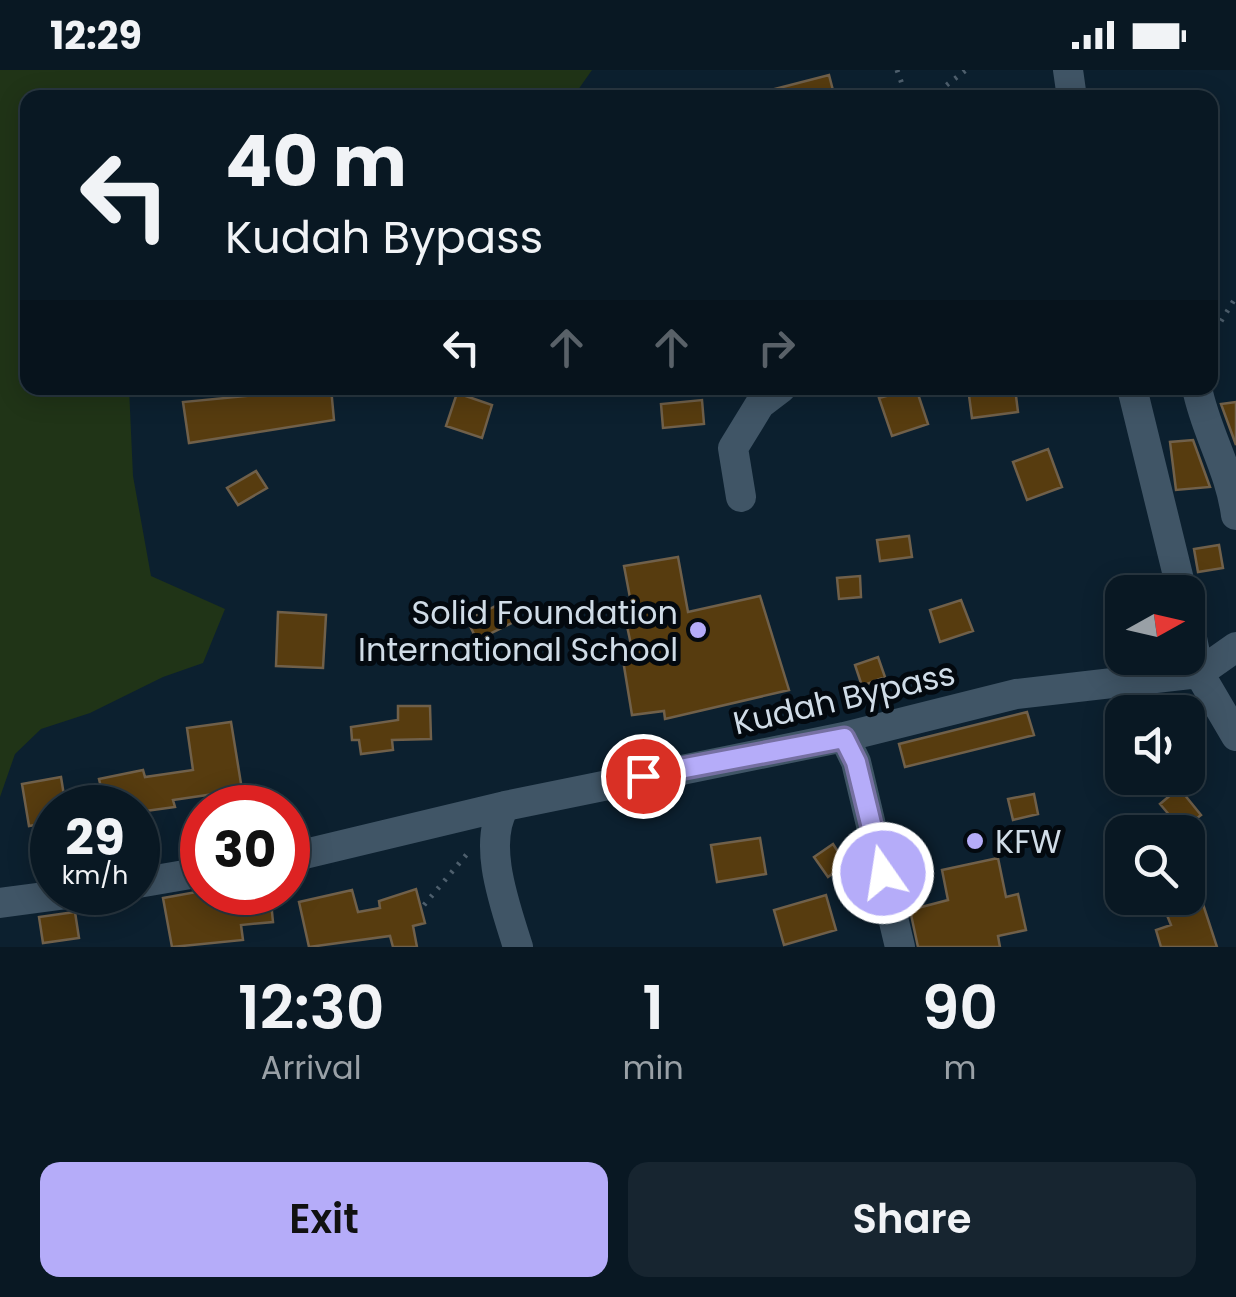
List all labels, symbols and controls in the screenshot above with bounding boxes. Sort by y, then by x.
text: 12:29 [50,9,142,62]
text: 40 m [225,112,407,211]
icon: left [60,130,190,260]
text: Kudah Bypass [225,206,543,269]
icon: left [434,320,489,375]
icon: ahead [539,320,594,375]
icon: ahead [644,320,699,375]
icon: right [749,320,804,375]
north arrow [1105,575,1205,675]
map controls [1105,575,1205,915]
place label: Solid Foundation International School [358,590,678,672]
marker: Solid Foundation International School [687,619,709,641]
street label: Kudah Bypass [729,651,959,745]
button: sound [1105,695,1205,795]
pin [601,734,686,819]
icon: arrive [616,749,671,804]
speed limit sign: 30 [180,785,310,915]
text: 29 [65,802,125,873]
button: search [1105,815,1205,915]
place label: KFW [995,819,1062,864]
position arrow [831,821,935,925]
marker: KFW [964,830,986,852]
text: km/h [62,858,128,893]
text: 12:30 [238,966,385,1050]
text: 1 [642,966,664,1050]
text: 90 [922,966,998,1050]
text: Arrival [261,1045,362,1090]
text: min [622,1045,684,1090]
text: m [943,1045,976,1090]
button: Exit [40,1162,608,1277]
button: Share [628,1162,1196,1277]

